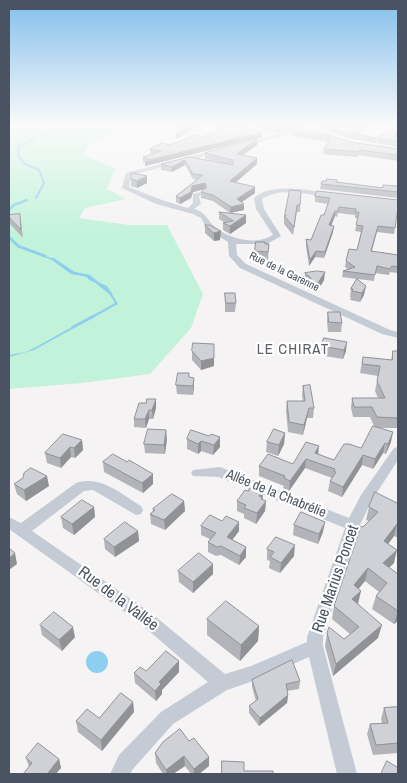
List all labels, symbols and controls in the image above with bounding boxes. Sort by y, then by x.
street label: Rue de la Garenne [247,249,321,295]
district label: LE CHIRAT [256,341,330,359]
street label: Allée de la Chabrélie [223,466,329,522]
street label: Rue Marius Poncet [309,523,363,635]
street label: Rue de la Vallée [74,563,162,635]

